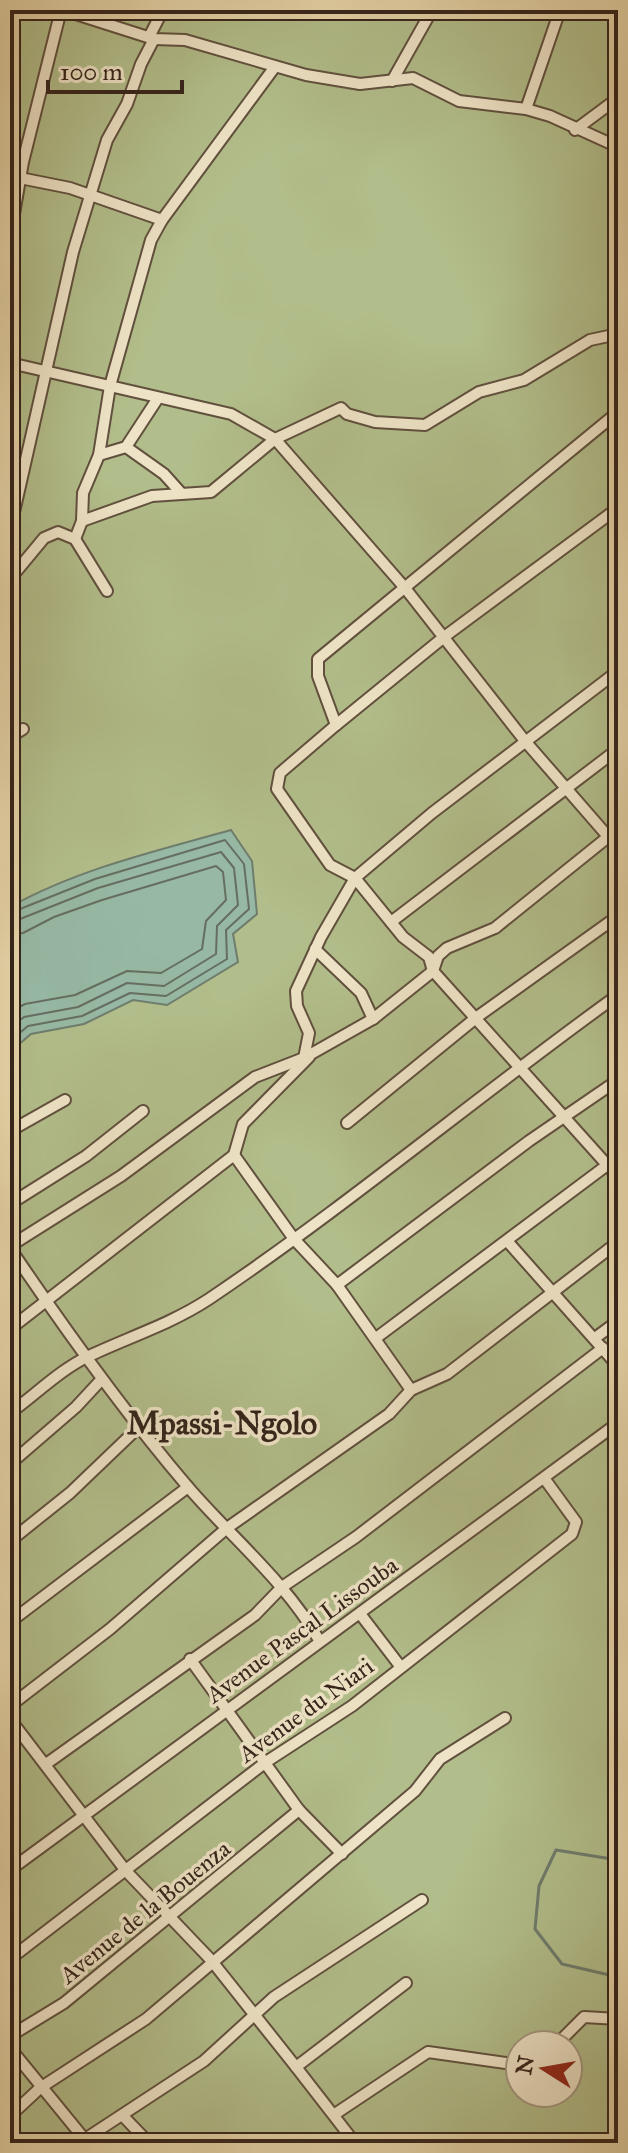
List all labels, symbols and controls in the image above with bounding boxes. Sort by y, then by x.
scale bar [48,44,182,94]
text: 100 m [60,57,123,87]
district label: Mpassi-Ngolo [127,1404,317,1443]
street label: Avenue Pascal Lissouba [199,1550,405,1710]
street label: Avenue du Niari [232,1651,380,1770]
street label: Avenue de la Bouenza [53,1833,237,1991]
north arrow [504,2029,584,2109]
text: N [510,2053,540,2077]

